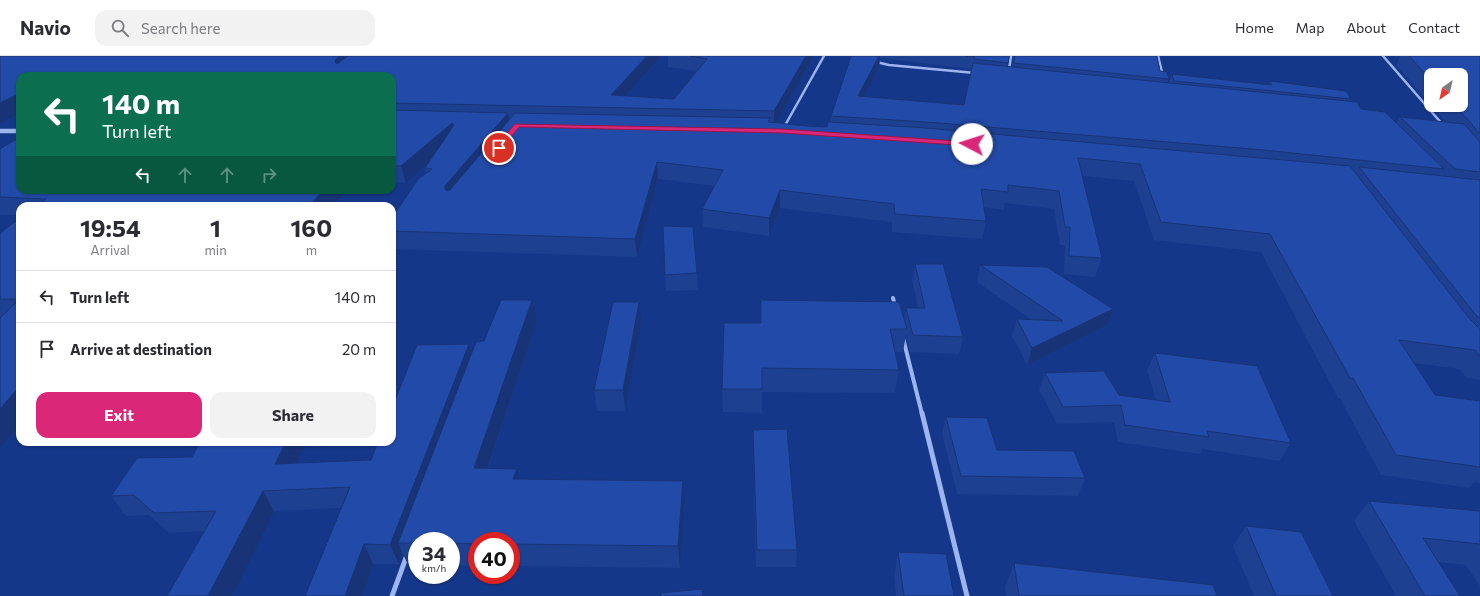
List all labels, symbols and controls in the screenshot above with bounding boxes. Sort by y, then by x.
search box [95,10,375,46]
text: Navio [20,16,71,39]
icon: search [109,17,131,39]
text: Search here [141,19,220,37]
text: Home [1235,19,1274,36]
text: Map [1296,19,1324,36]
text: About [1346,19,1386,36]
text: Contact [1408,19,1460,36]
north arrow [1424,68,1468,112]
map controls [1424,68,1468,112]
text: 140 m [102,86,180,120]
icon: left [36,88,88,140]
text: Turn left [102,120,171,142]
position arrow [951,123,993,165]
pin [482,131,516,165]
icon: arrive [488,137,510,159]
icon: left [132,164,154,186]
icon: ahead [174,164,196,186]
icon: ahead [216,164,238,186]
icon: right [258,164,280,186]
text: 19:54 [80,213,141,242]
text: 1 [210,213,221,242]
text: 160 [291,213,332,242]
text: Arrival [91,242,130,258]
text: min [204,242,227,258]
text: m [306,242,317,258]
icon: left [36,286,58,308]
text: Turn left [70,288,129,306]
text: 140 m [335,288,376,306]
icon: arrive [36,338,58,360]
text: Arrive at destination [70,340,212,358]
text: 20 m [342,340,376,358]
button: Exit [36,392,202,438]
button: Share [210,392,376,438]
speed limit sign: 40 [468,532,520,584]
text: 34 [422,541,446,565]
text: km/h [422,562,446,574]

